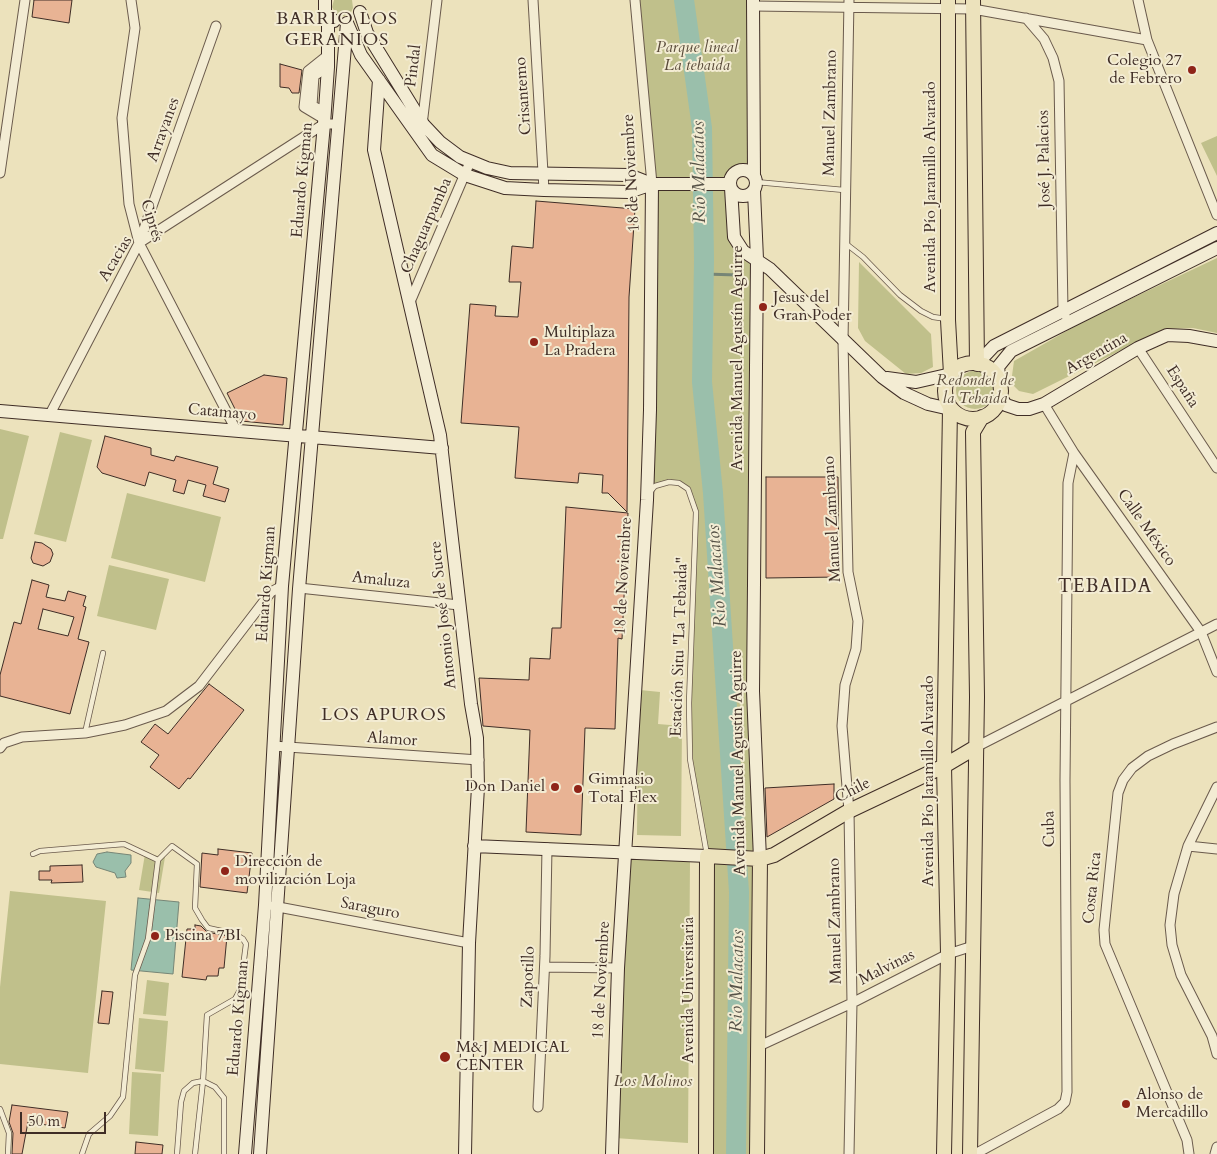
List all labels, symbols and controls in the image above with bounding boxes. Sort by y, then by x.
district label: BARRIO LOS GERANIOS [275,9,399,52]
park label: Parque lineal La tebaida [656,38,738,76]
street label: Pindal [402,44,426,88]
street label: Manuel Zambrano [820,50,842,176]
place label: Colegio 27 de Febrero [1107,51,1182,89]
street label: Crisantemo [512,56,536,136]
marker: Colegio 27 de Febrero [1186,64,1198,76]
street label: Avenida Pío Jaramillo Alvarado [921,81,941,293]
street label: Arrayanes [144,95,184,165]
street label: José J. Palacios [1035,110,1055,208]
street label: 18 de Noviembre [619,114,645,232]
water label: Rio Malacatos [688,120,712,224]
street label: Eduardo Kigman [288,121,318,239]
street label: Chaguarpamba [397,175,457,277]
street label: Ciprés [135,197,167,245]
street label: Acacias [95,233,137,285]
street label: Avenida Manuel Agustín Aguirre [728,245,748,471]
place label: Jesus del Gran Poder [773,288,852,326]
marker: Jesus del Gran Poder [757,301,769,313]
place label: Multiplaza La Pradera [544,323,616,361]
street label: Argentina [1063,329,1131,379]
marker: Multiplaza La Pradera [528,336,540,348]
street label: España [1161,362,1203,412]
park label: Redondel de la Tebaida [936,371,1014,409]
street label: Catamayo [187,400,257,426]
street label: Manuel Zambrano [820,455,846,583]
street label: Calle México [1112,486,1180,570]
street label: 18 de Noviembre [611,517,637,635]
water label: Rio Malacatos [704,524,732,628]
street label: Eduardo Kigman [253,525,281,643]
street label: Antonio José de Sucre [427,540,461,690]
street label: Estación Situ "La Tebaida" [667,557,693,737]
street label: Amaluza [351,568,411,594]
district label: TEBAIDA [1057,577,1153,599]
street label: Avenida Manuel Agustín Aguirre [727,650,751,876]
street label: Avenida Pío Jaramillo Alvarado [919,675,939,887]
district label: LOS APUROS [320,705,448,727]
street label: Alamor [366,729,418,751]
place label: Gimnasio Total Flex [588,770,657,808]
street label: Chile [832,774,874,808]
place label: Don Daniel [465,777,545,797]
marker: Don Daniel [549,781,561,793]
marker: Gimnasio Total Flex [572,783,584,795]
street label: Cuba [1040,811,1060,847]
street label: Costa Rica [1080,851,1106,925]
place label: Dirección de movilización Loja [235,852,356,890]
street label: Manuel Zambrano [825,858,847,984]
marker: Dirección de movilización Loja [219,865,231,877]
street label: Saraguro [339,894,401,924]
street label: Avenida Universitaria [679,917,699,1063]
street label: 18 de Noviembre [589,921,615,1039]
place label: Piscina 7BI [165,926,241,946]
water label: Rio Malacatos [726,929,750,1033]
marker: Piscina 7BI [149,930,161,942]
street label: Zapotillo [518,946,540,1008]
street label: Malvinas [856,946,918,990]
street label: Eduardo Kigman [224,959,254,1077]
place label: M&J MEDICAL CENTER [456,1038,569,1076]
marker: M&J MEDICAL CENTER [438,1050,452,1064]
park label: Los Molinos [614,1072,692,1092]
place label: Alonso de Mercadillo [1136,1085,1208,1123]
marker: Alonso de Mercadillo [1120,1098,1132,1110]
scale bar [22,1102,109,1134]
text: 50 m [28,1111,60,1131]

